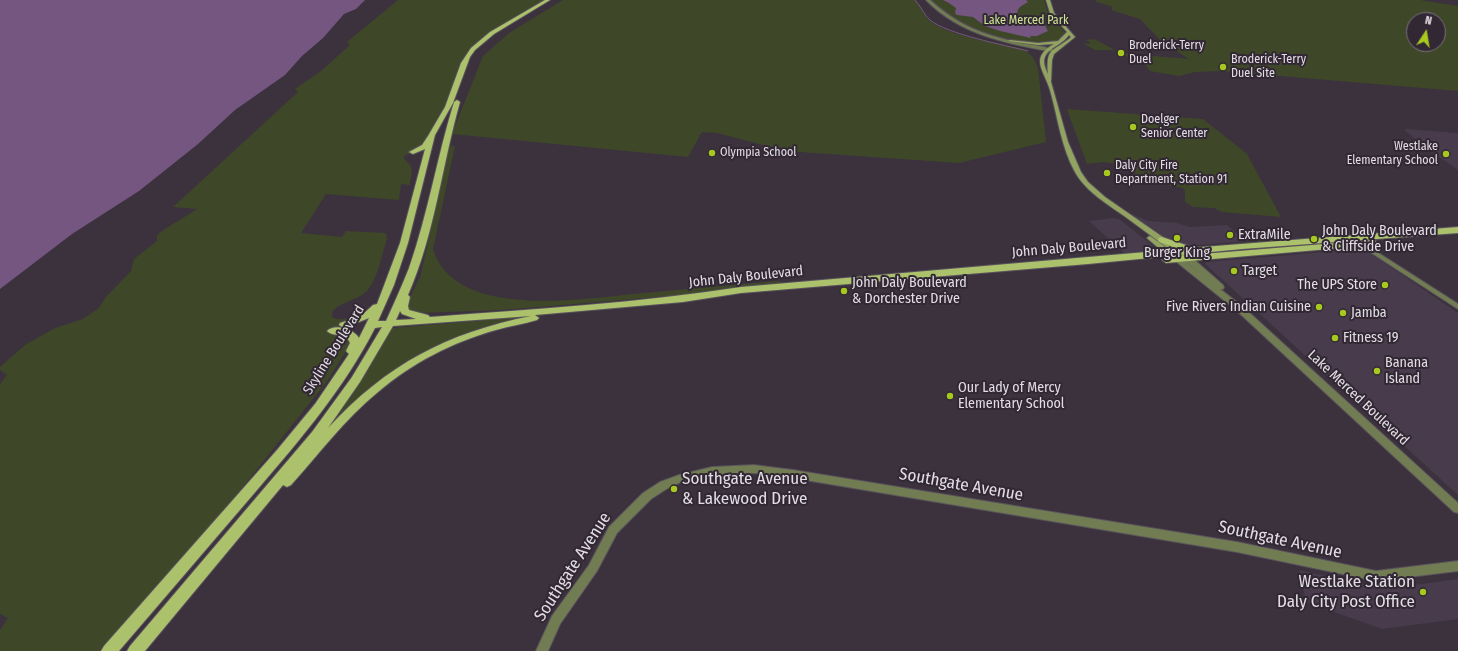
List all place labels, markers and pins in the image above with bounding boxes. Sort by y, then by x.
place label: Broderick-Terry Duel [1129,39,1204,67]
marker: Broderick-Terry Duel [1116,48,1126,58]
place label: Broderick-Terry Duel Site [1231,53,1306,81]
marker: Broderick-Terry Duel Site [1218,62,1228,72]
place label: Doelger Senior Center [1141,113,1208,141]
marker: Doelger Senior Center [1128,122,1138,132]
place label: Westlake Elementary School [1347,140,1438,168]
place label: Olympia School [720,146,796,160]
marker: Olympia School [707,148,717,158]
marker: Westlake Elementary School [1441,149,1451,159]
place label: Daly City Fire Department, Station 91 [1115,159,1227,187]
marker: Daly City Fire Department, Station 91 [1102,168,1112,178]
place label: John Daly Boulevard & Cliffside Drive [1322,223,1437,256]
place label: ExtraMile [1238,227,1291,243]
marker: ExtraMile [1225,230,1235,240]
marker: Burger King [1172,233,1182,243]
marker: John Daly Boulevard & Cliffside Drive [1309,234,1319,244]
place label: Burger King [1144,245,1210,261]
place label: Target [1242,263,1277,279]
marker: Target [1229,266,1239,276]
place label: John Daly Boulevard & Dorchester Drive [852,275,967,308]
place label: The UPS Store [1297,277,1377,293]
marker: The UPS Store [1380,280,1390,290]
marker: John Daly Boulevard & Dorchester Drive [839,286,849,296]
place label: Five Rivers Indian Cuisine [1166,299,1311,315]
marker: Five Rivers Indian Cuisine [1314,302,1324,312]
place label: Jamba [1351,305,1387,321]
marker: Jamba [1338,308,1348,318]
place label: Fitness 19 [1343,330,1398,346]
marker: Fitness 19 [1330,333,1340,343]
place label: Banana Island [1385,355,1428,388]
marker: Banana Island [1372,366,1382,376]
place label: Our Lady of Mercy Elementary School [958,380,1065,412]
marker: Our Lady of Mercy Elementary School [945,391,955,401]
place label: Southgate Avenue & Lakewood Drive [682,469,808,509]
marker: Southgate Avenue & Lakewood Drive [669,484,679,494]
place label: Westlake Station Daly City Post Office [1277,572,1415,612]
marker: Westlake Station Daly City Post Office [1418,587,1428,597]

